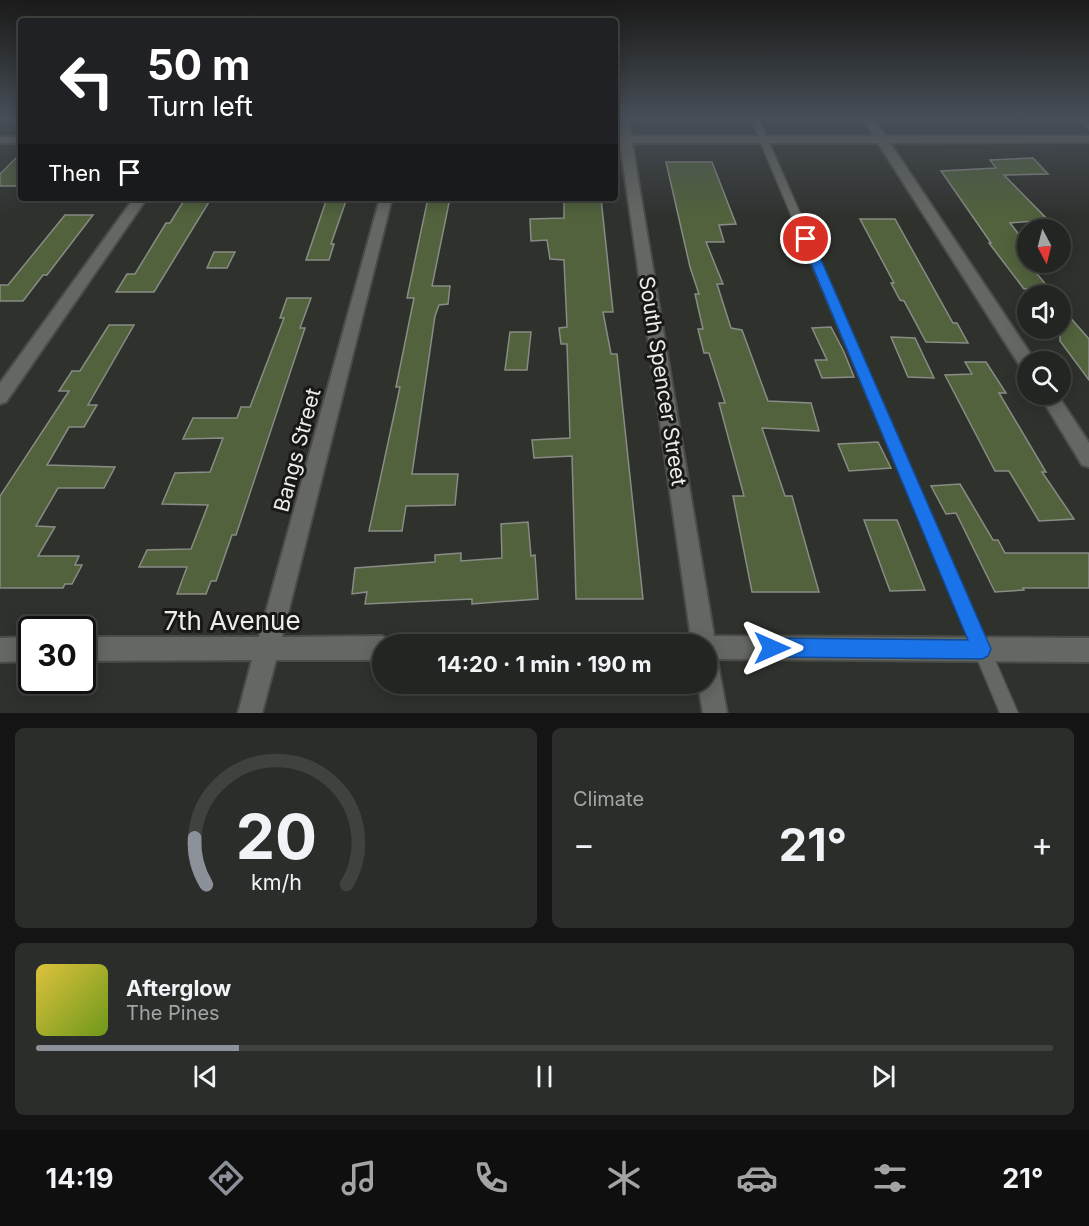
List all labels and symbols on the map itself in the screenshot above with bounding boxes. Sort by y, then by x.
pin [780,213,831,264]
north arrow [1017,219,1071,273]
street label: South Spencer Street [634,274,692,488]
street label: Bangs Street [268,385,326,515]
street label: 7th Avenue [163,605,301,636]
speed limit sign: 30 [18,616,96,694]
position arrow [740,616,804,680]

